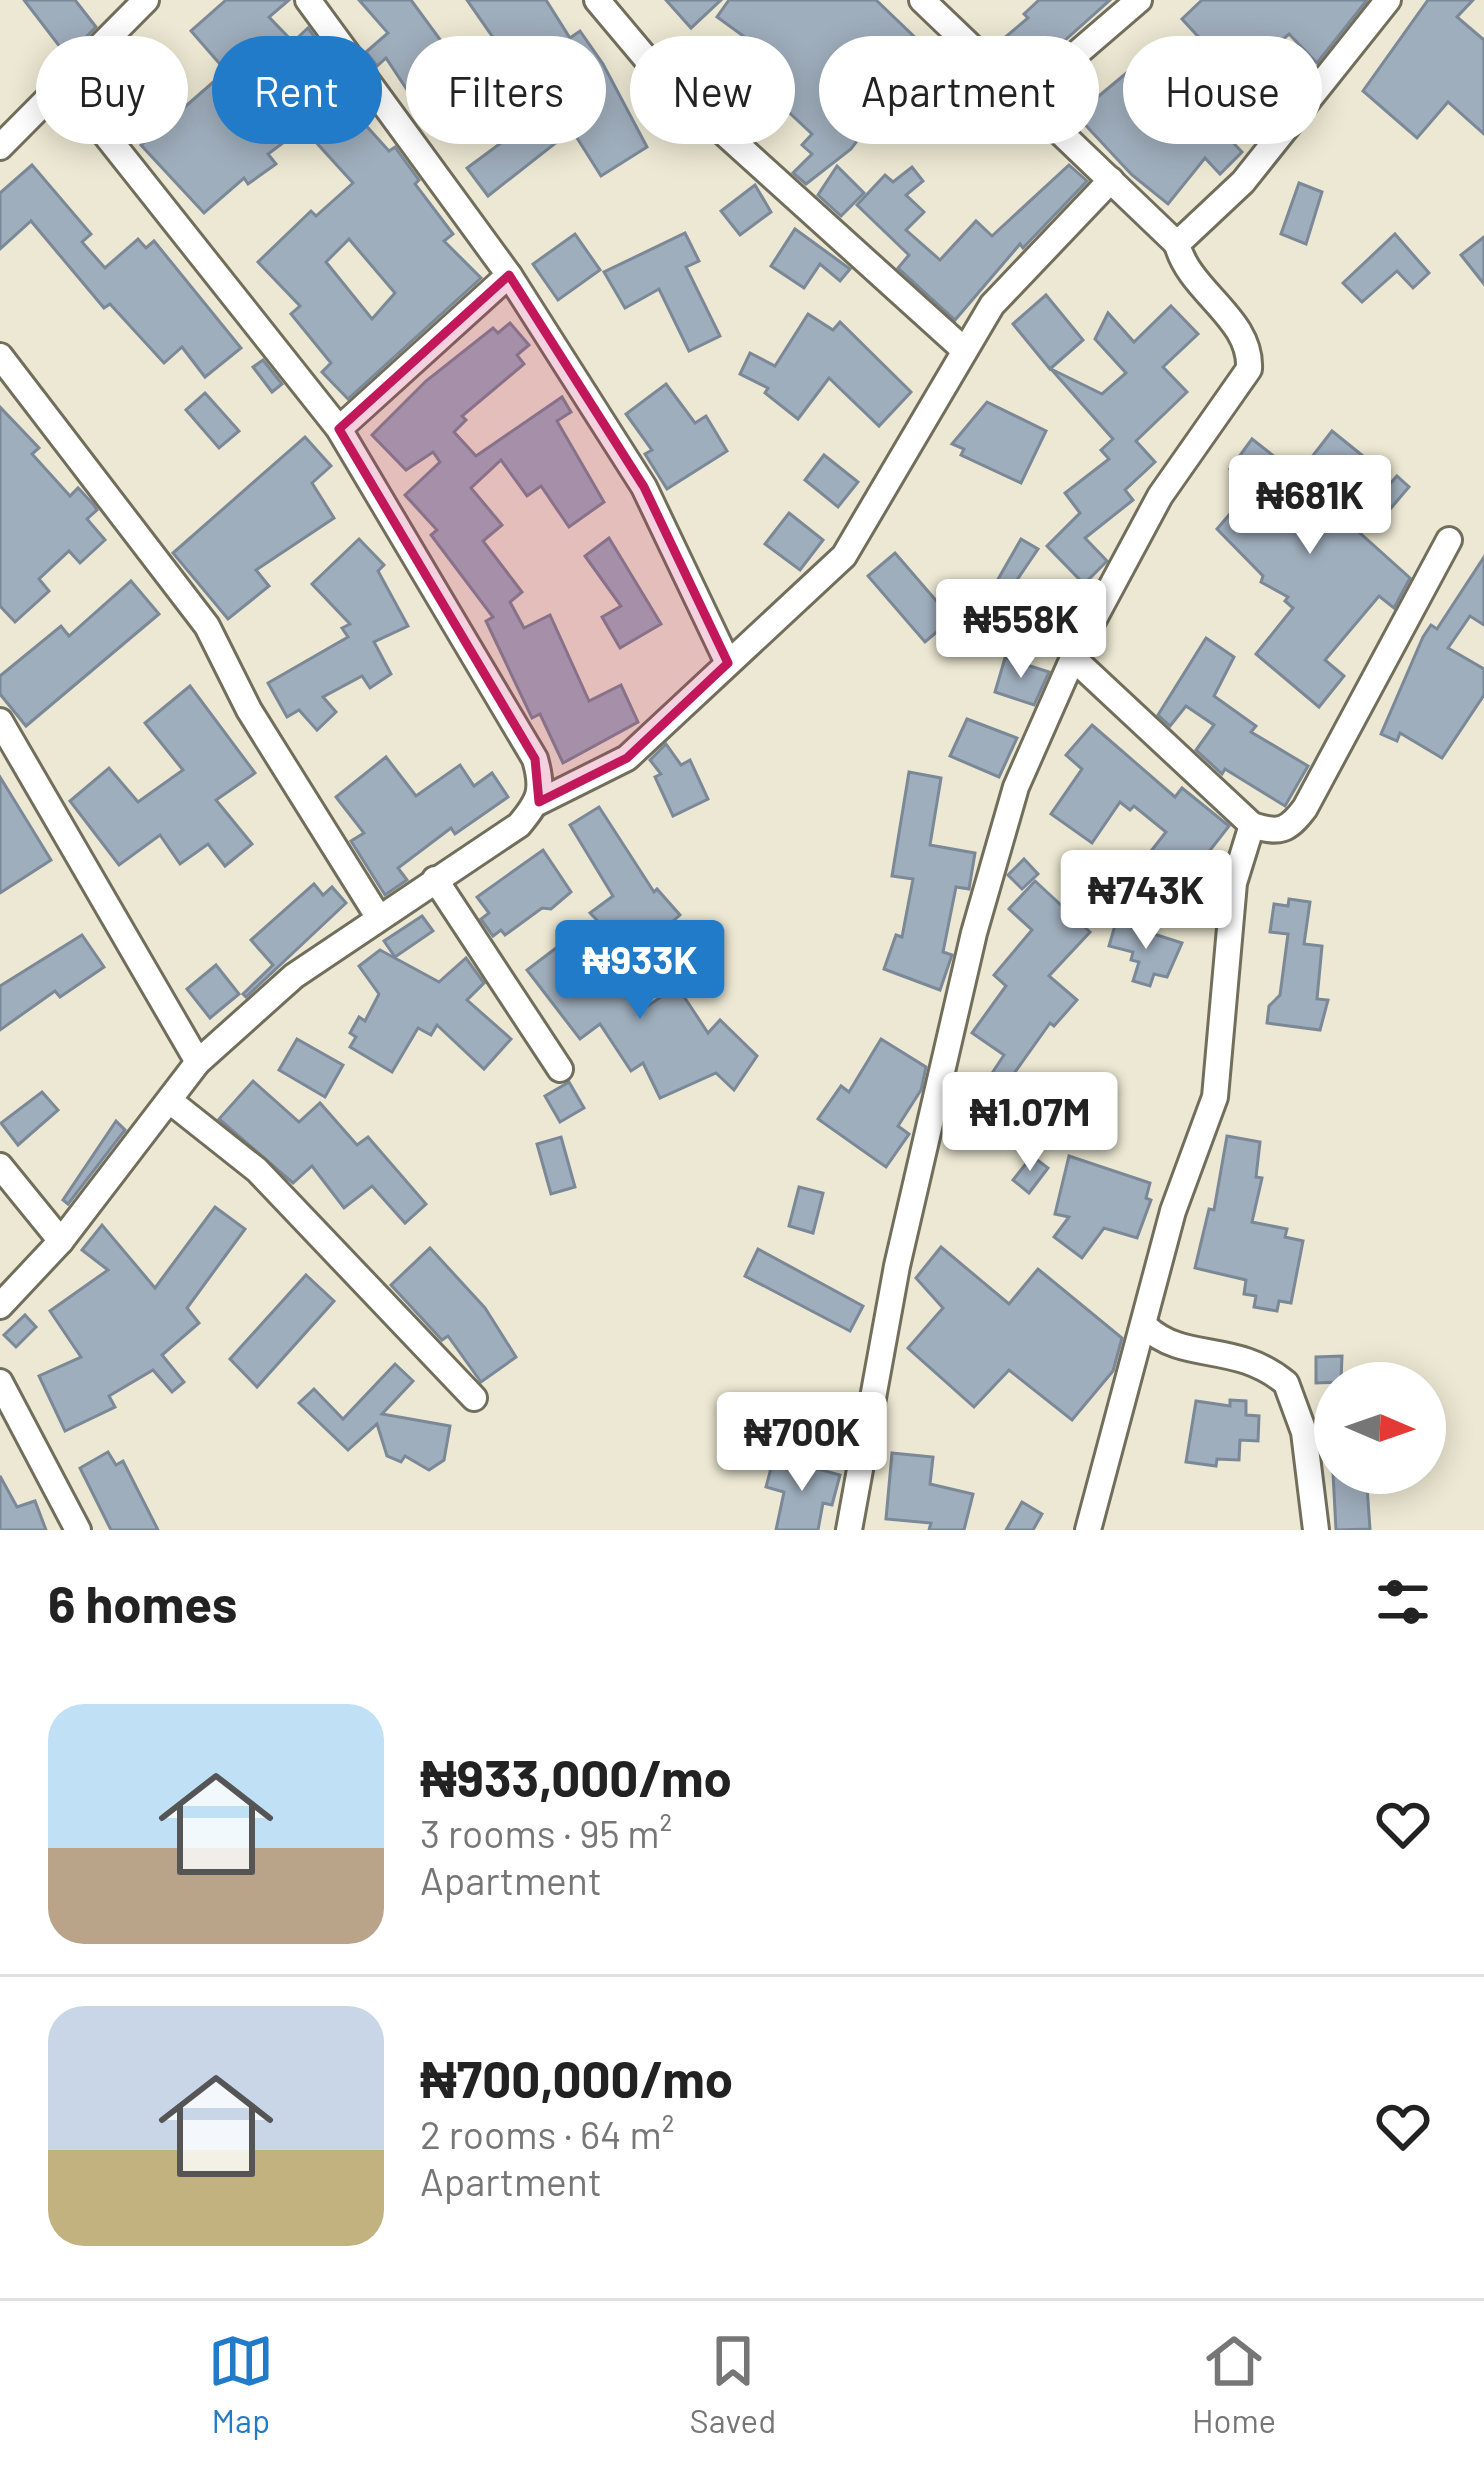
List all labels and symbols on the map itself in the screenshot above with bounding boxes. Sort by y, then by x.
pin: ₦681K [1226,455,1394,557]
pin: ₦558K [937,579,1105,681]
pin: ₦743K [1062,850,1230,952]
pin: ₦933K [556,920,724,1022]
pin: ₦1.07M [932,1072,1128,1174]
north arrow [1314,1362,1446,1494]
pin: ₦700K [718,1392,886,1494]

